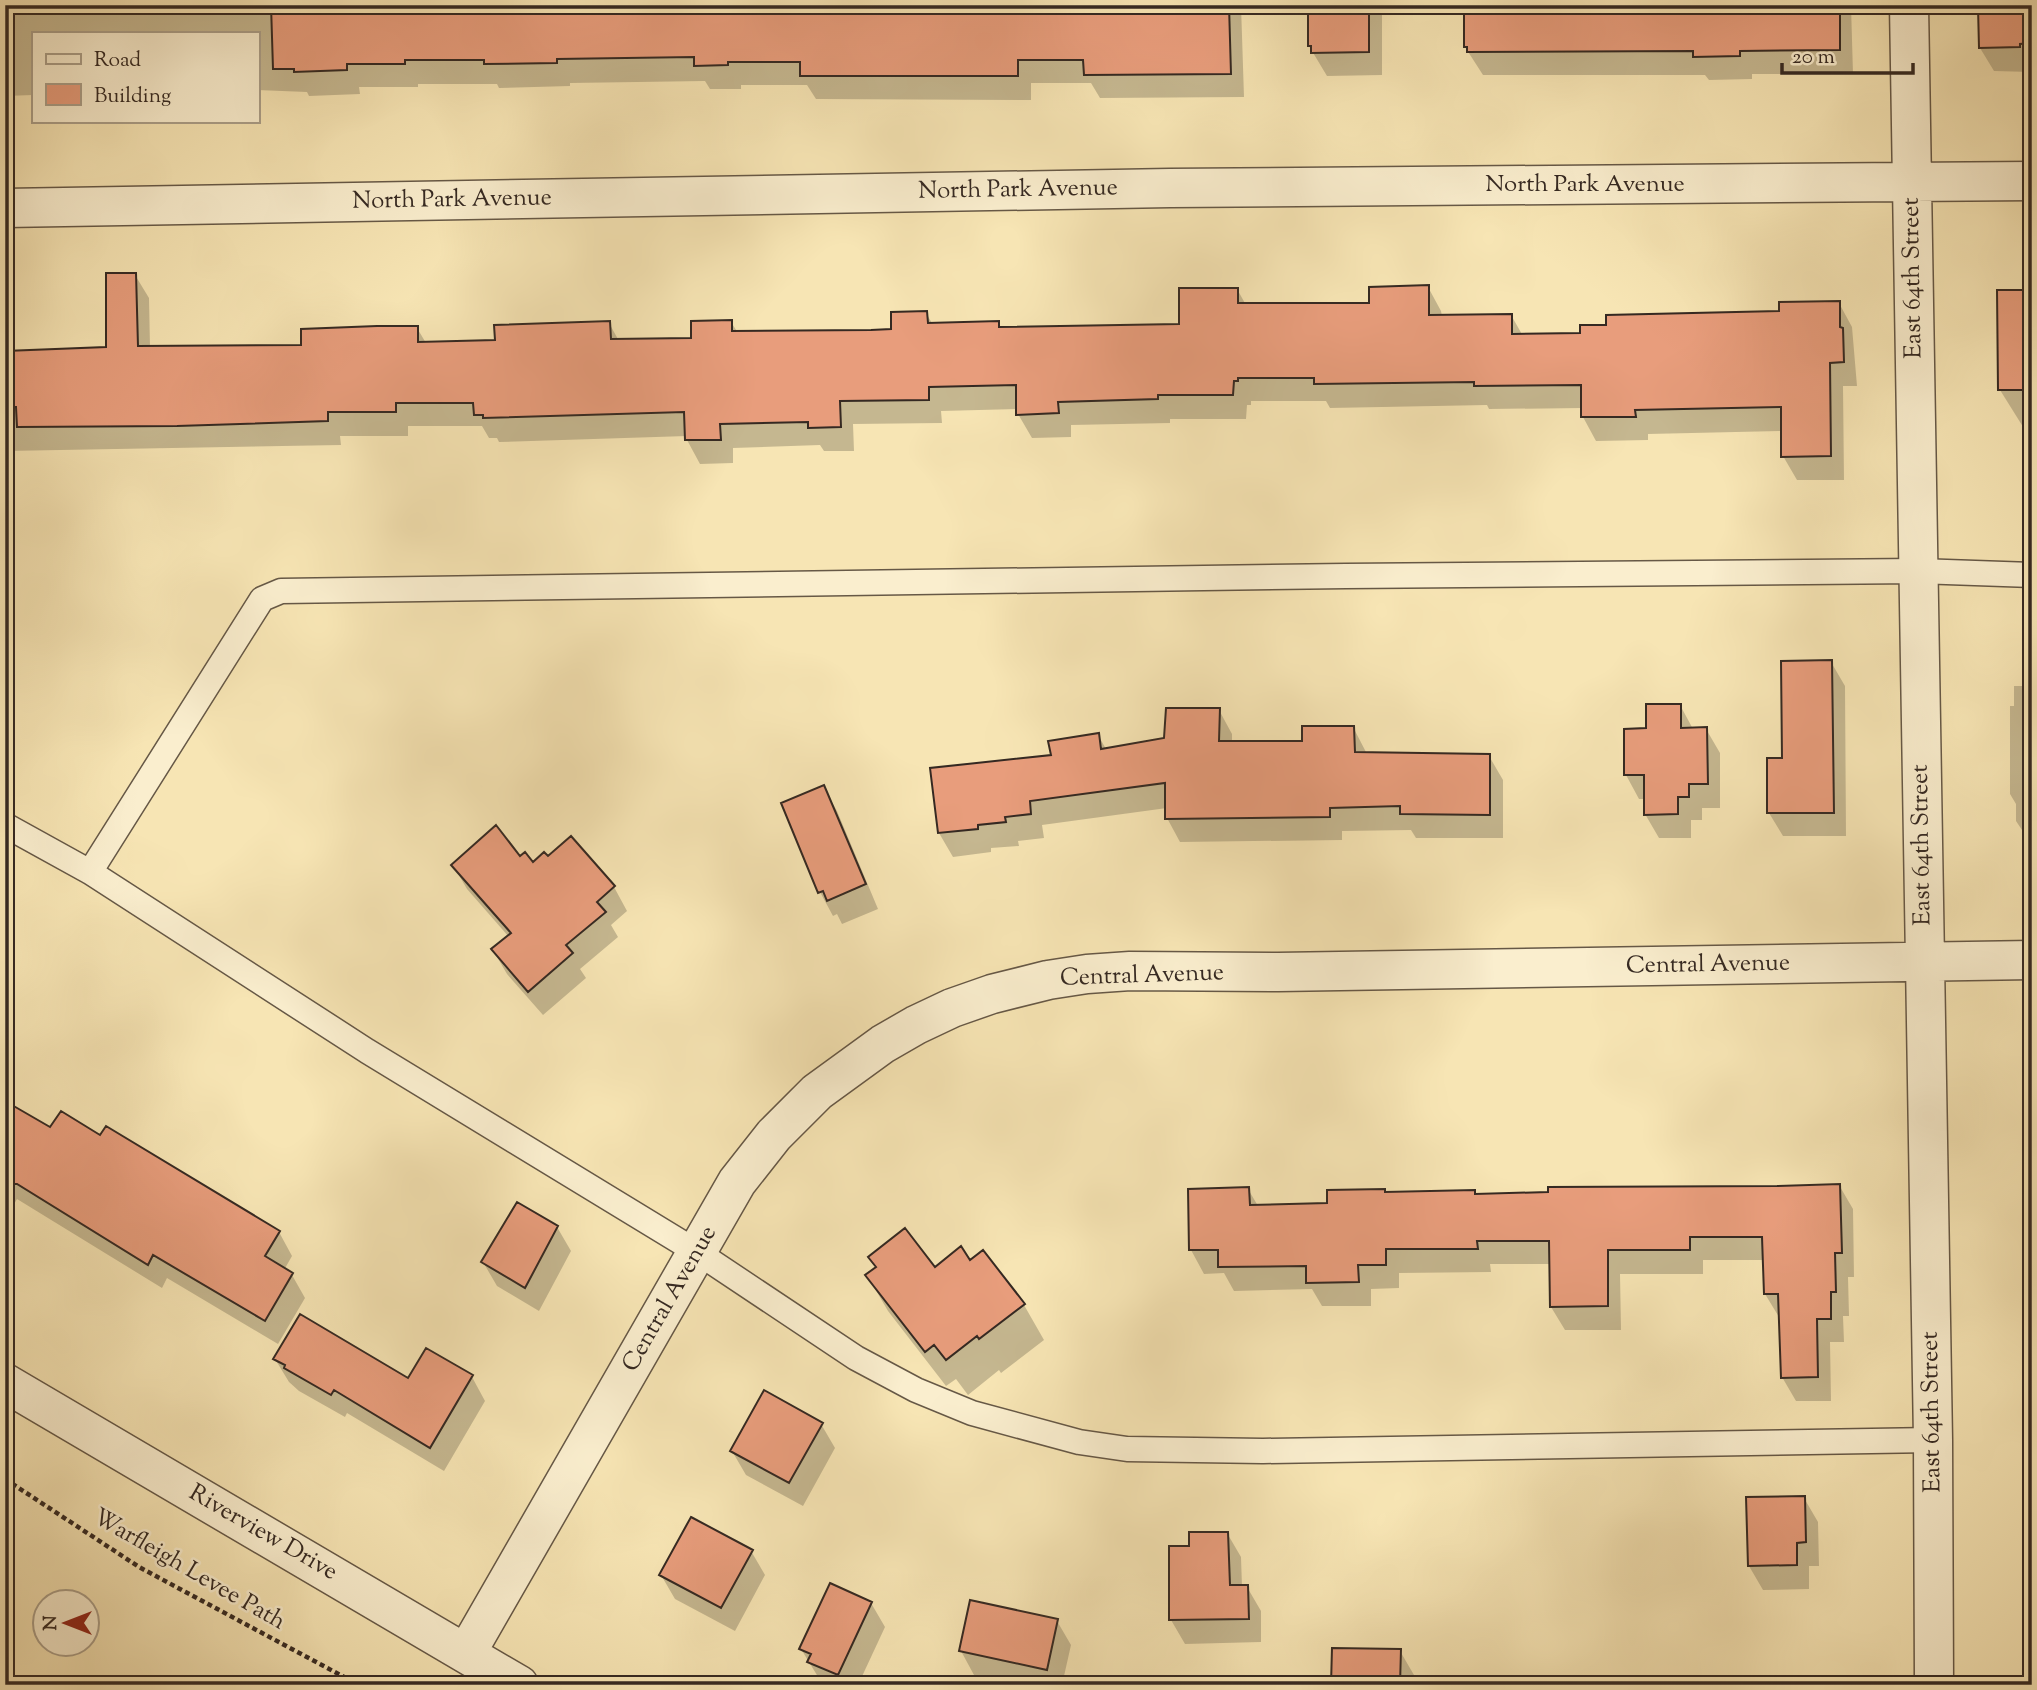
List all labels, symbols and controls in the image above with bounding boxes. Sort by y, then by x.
legend [32,32,259,122]
scale bar [1782,32,1913,76]
text: 20 m [1792,43,1835,73]
text: Road [94,46,141,76]
text: Building [94,82,171,112]
street label: North Park Avenue [1485,168,1685,202]
street label: North Park Avenue [918,171,1118,209]
street label: North Park Avenue [352,181,552,219]
street label: East 64th Street [1895,197,1931,359]
street label: East 64th Street [1904,764,1940,926]
street label: Central Avenue [1626,947,1790,983]
street label: Central Avenue [1059,956,1225,996]
street label: Central Avenue [614,1219,726,1379]
street label: East 64th Street [1914,1331,1950,1493]
street label: Riverview Drive [182,1477,344,1589]
street label: Warfleigh Levee Path [86,1501,292,1639]
north arrow [32,1588,102,1658]
text: N [38,1615,65,1631]

